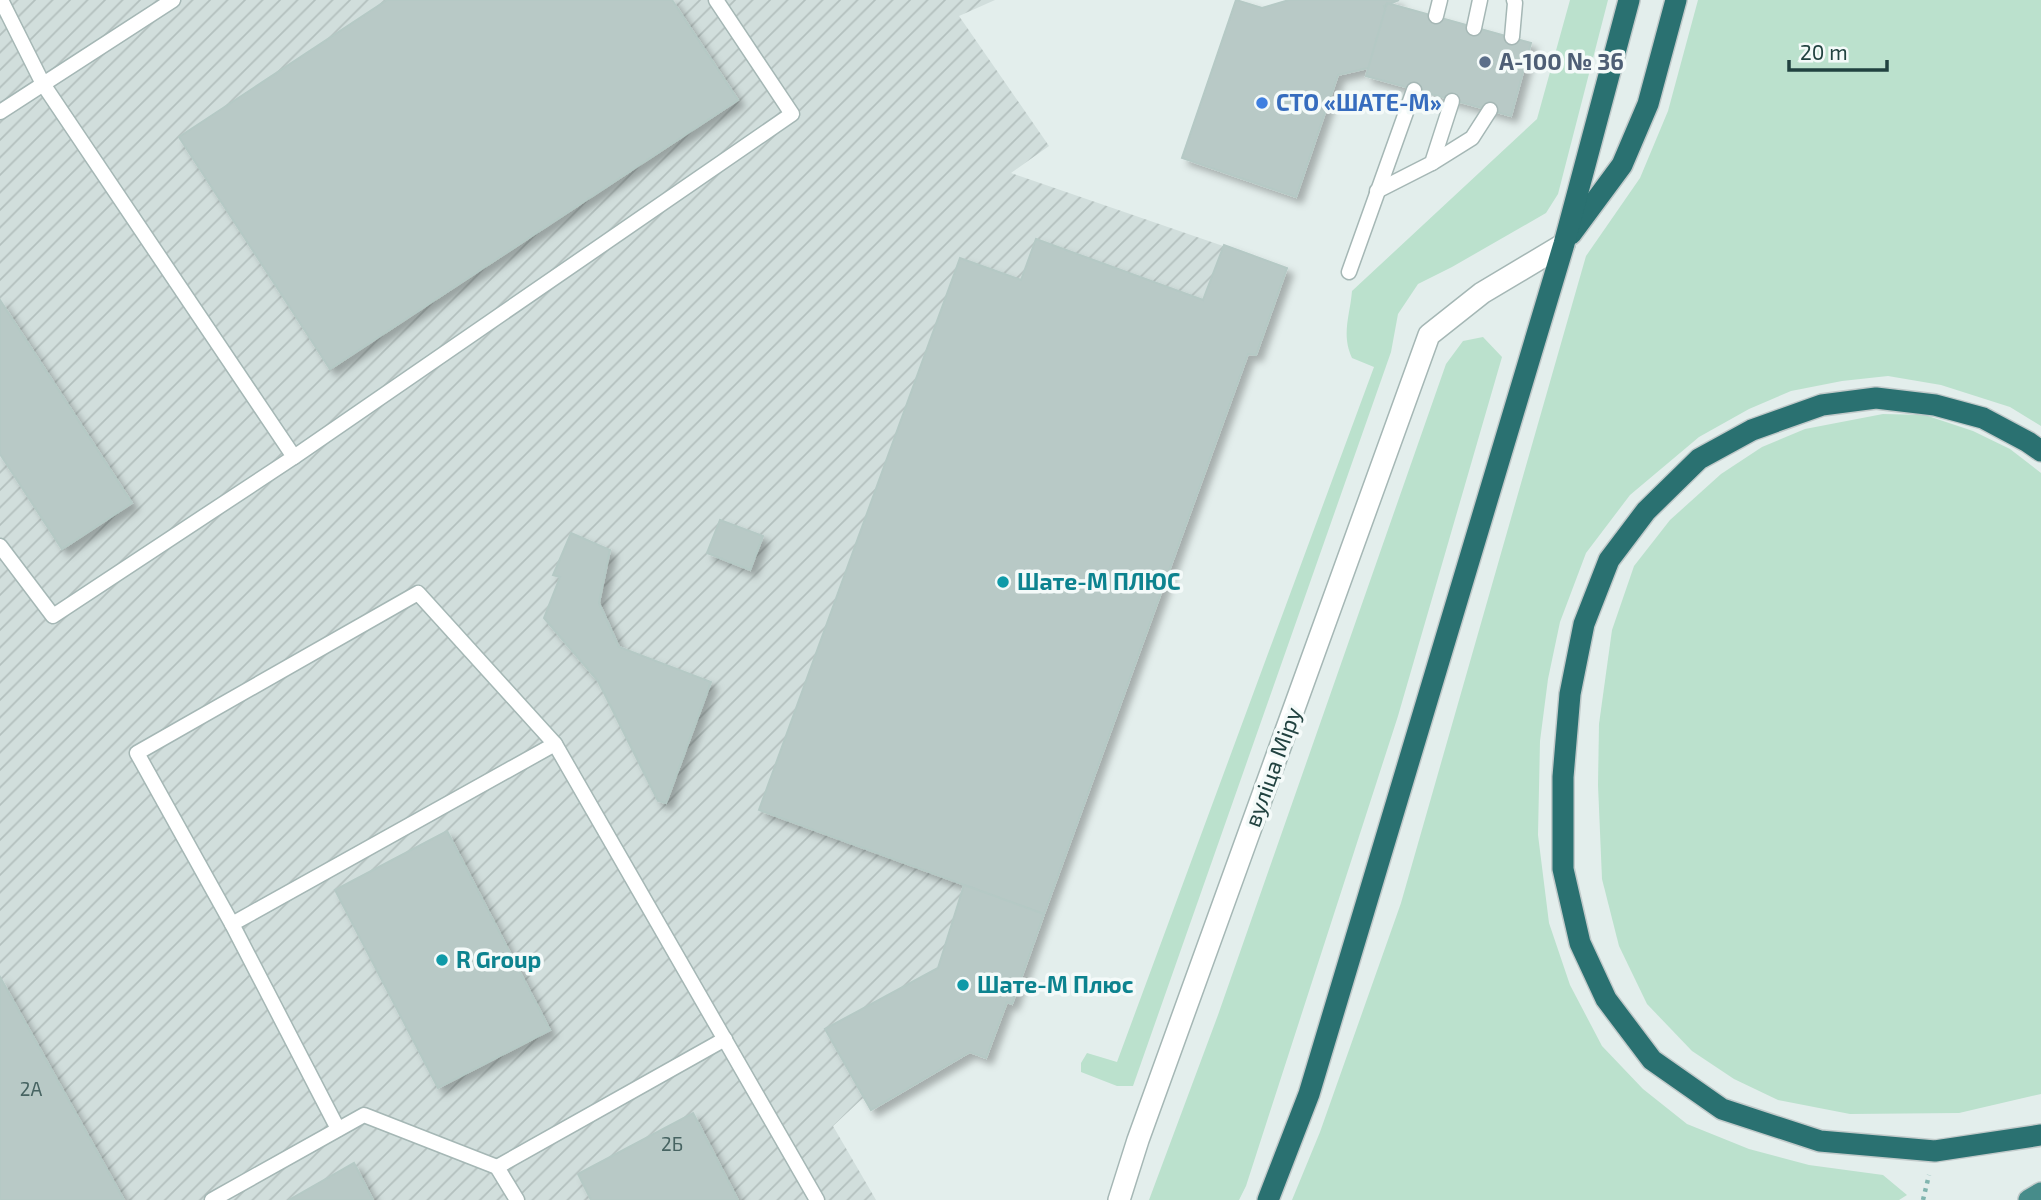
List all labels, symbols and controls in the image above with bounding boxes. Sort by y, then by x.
scale bar [1789,28,1887,72]
text: 20 m [1800,39,1848,64]
place label: А-100 № 36 [1499,47,1624,75]
marker: А-100 № 36 [1477,54,1493,70]
place label: СТО «ШАТЕ-М» [1276,88,1442,116]
marker: СТО «ШАТЕ-М» [1254,95,1270,111]
place label: Шате-М ПЛЮС [1017,567,1181,595]
marker: Шате-М ПЛЮС [995,574,1011,590]
street label: вуліца Міру [1237,703,1308,831]
place label: R Group [456,945,541,973]
marker: R Group [434,952,450,968]
place label: Шате-М Плюс [977,970,1134,998]
marker: Шате-М Плюс [955,977,971,993]
house number: 2А [20,1077,42,1100]
house number: 2Б [661,1132,683,1155]

